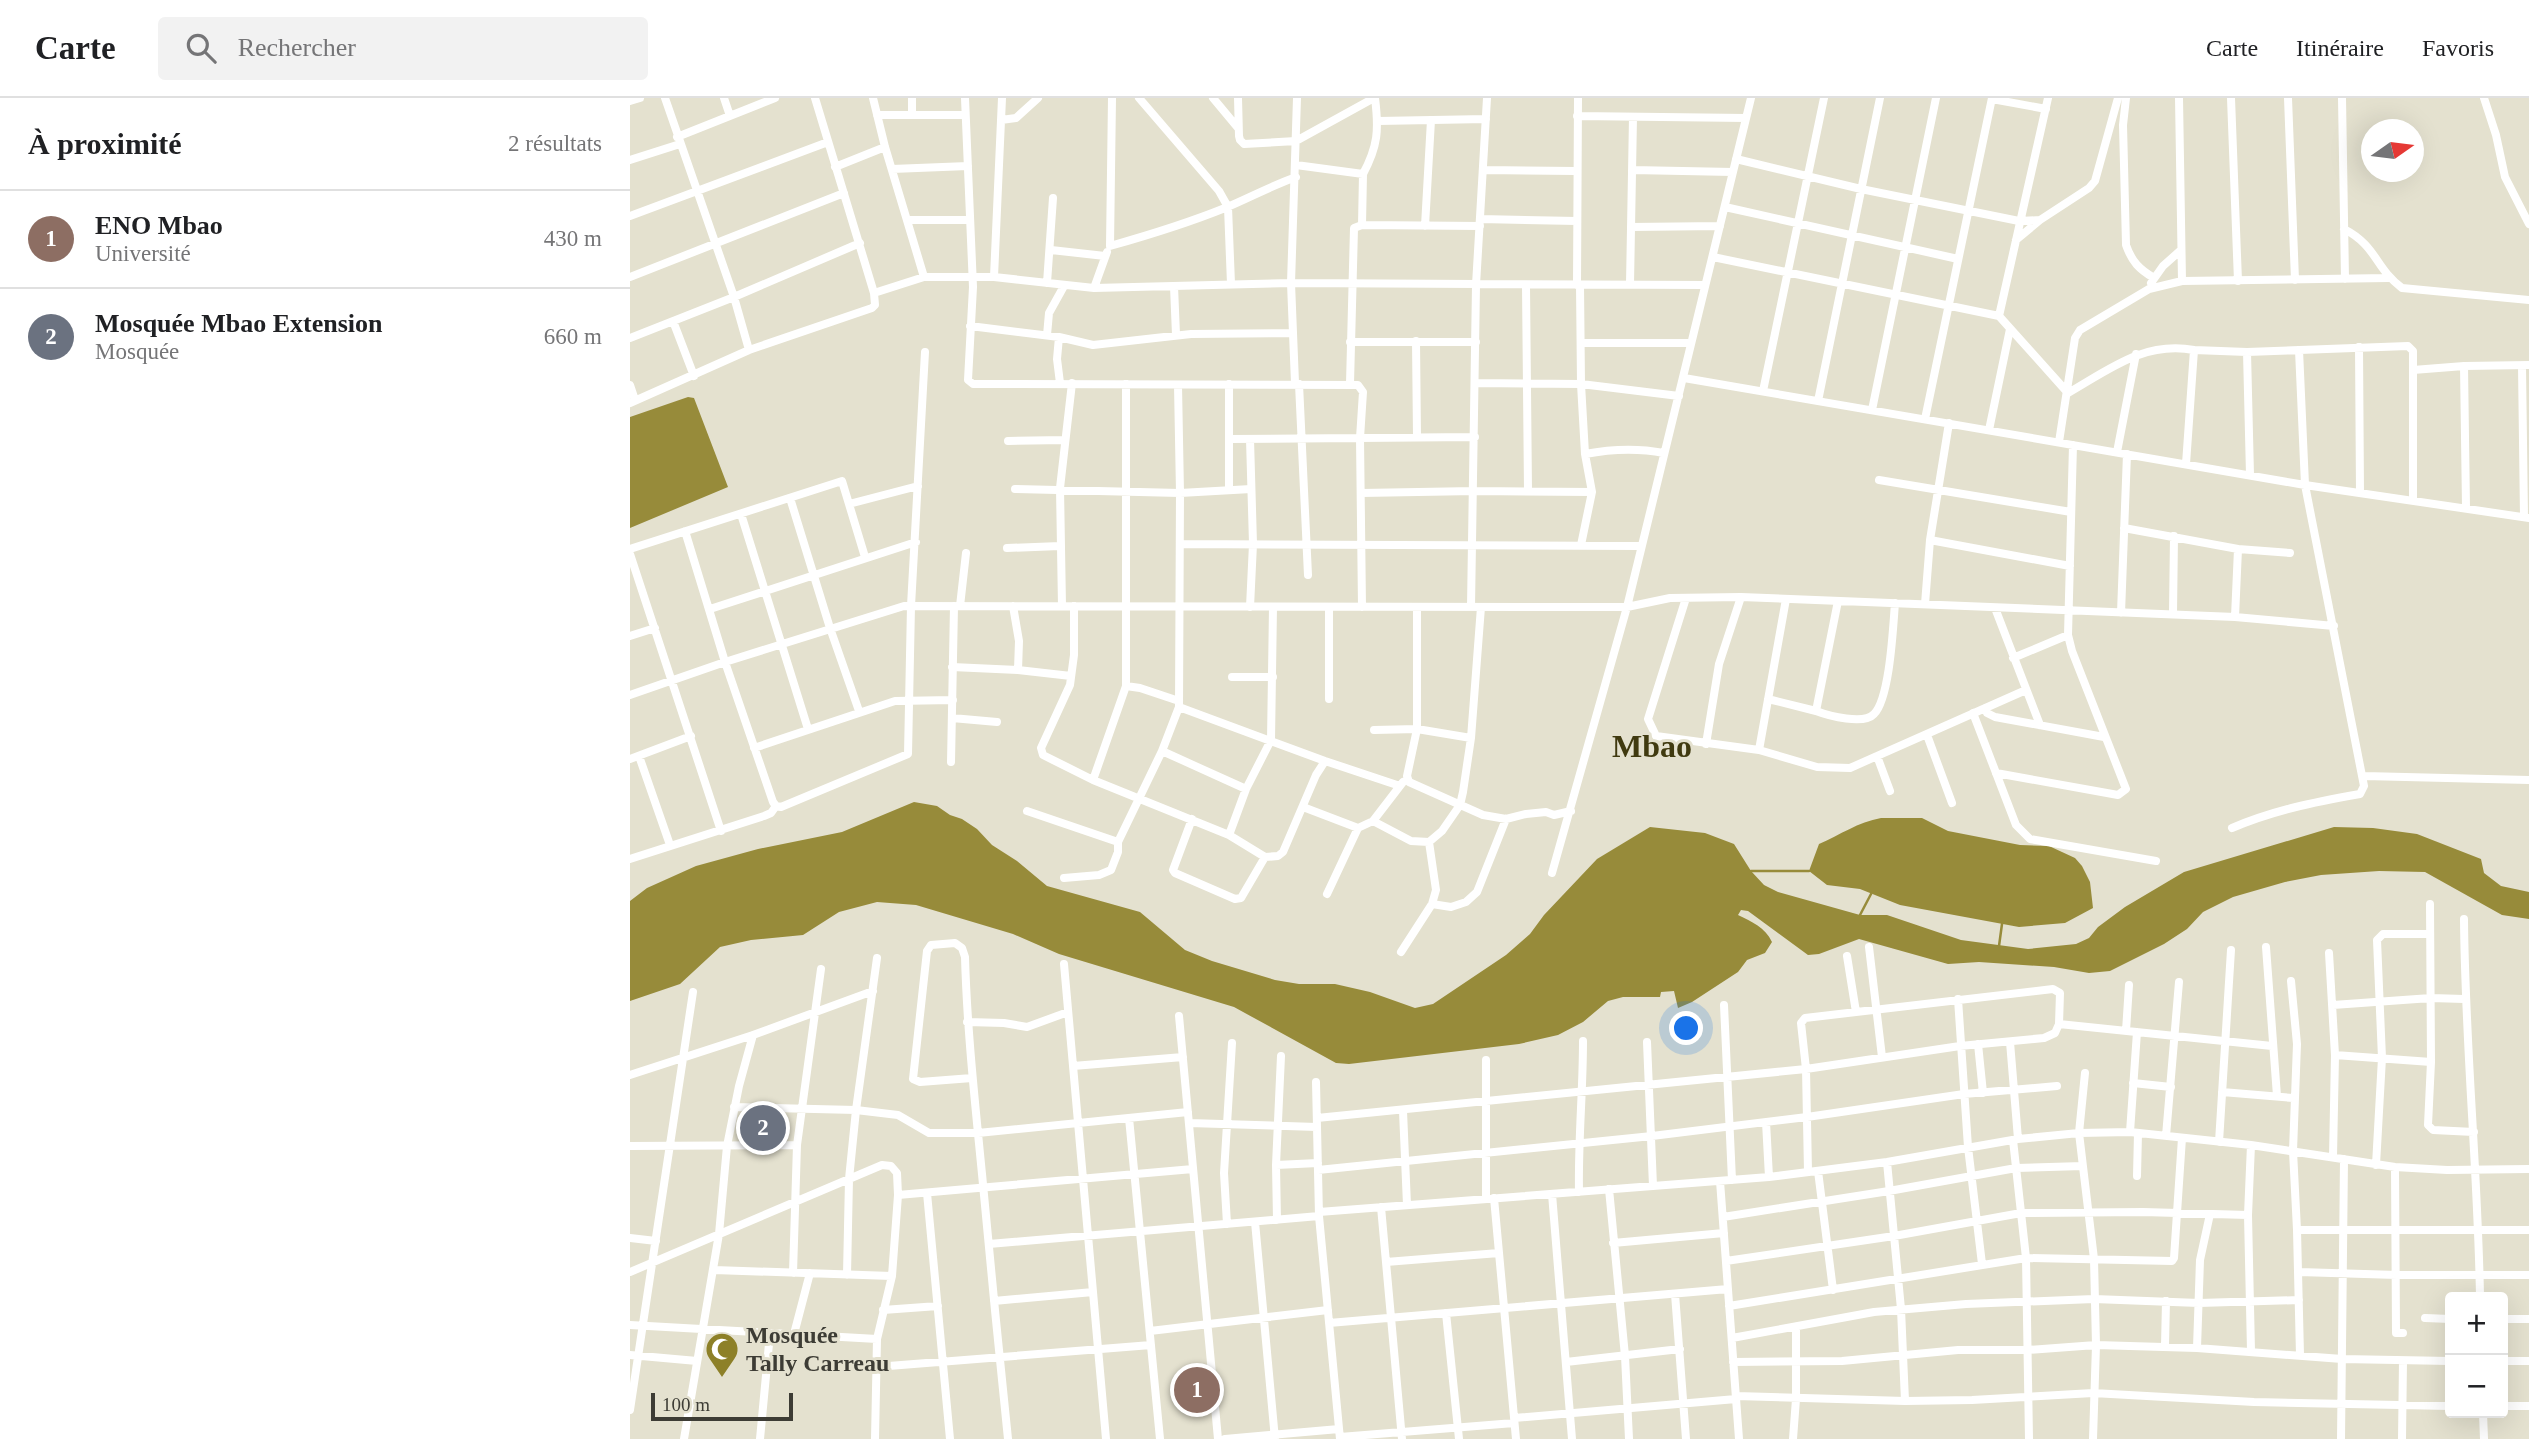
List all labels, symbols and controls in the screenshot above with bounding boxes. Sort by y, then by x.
search box [158,17,648,80]
icon: search [182,29,220,67]
text: Carte [35,30,116,66]
text: Rechercher [238,33,356,62]
text: Carte [2206,35,2258,61]
text: Itinéraire [2296,35,2384,61]
text: Favoris [2422,35,2494,61]
north arrow [2361,119,2424,182]
text: À proximité [28,127,182,160]
text: 2 résultats [508,131,602,156]
text: ENO Mbao [95,211,223,240]
text: 1 [45,226,57,251]
text: 430 m [544,226,602,251]
text: Université [95,241,191,266]
text: Mosquée Mbao Extension [95,309,382,338]
text: 2 [45,324,57,349]
text: 660 m [544,324,602,349]
text: Mosquée [95,339,179,364]
district label: Mbao [1612,728,1692,764]
your location [1669,1011,1703,1045]
pin: 2 [740,1102,786,1154]
map controls [2445,1292,2508,1418]
button: + [2445,1292,2508,1355]
place label: Mosquée Tally Carreau [746,1322,889,1376]
mosque icon: Mosquée Tally Carreau [703,1330,741,1379]
button: − [2445,1355,2508,1418]
pin: 1 [1174,1364,1220,1416]
scale bar [651,1390,793,1422]
text: 100 m [662,1394,710,1415]

